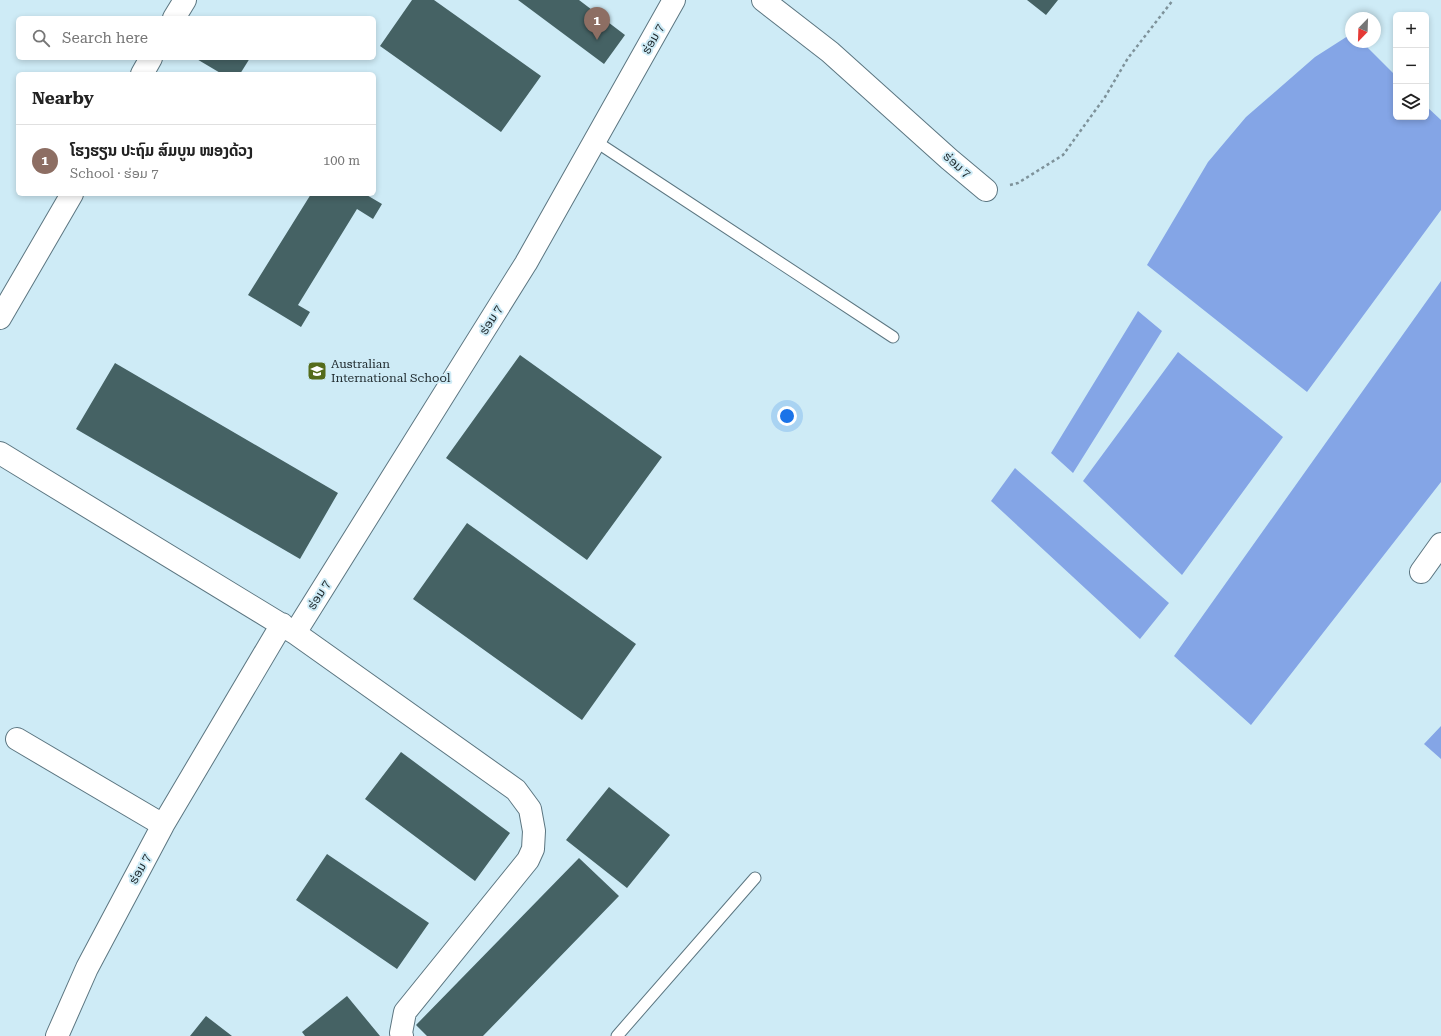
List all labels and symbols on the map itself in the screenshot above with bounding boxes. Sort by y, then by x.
pin: 1 [584,7,610,40]
north arrow [1345,12,1381,48]
street label: ຮ່ອມ 7 [639,21,667,56]
street label: ຮ່ອມ 7 [940,149,974,181]
street label: ຮ່ອມ 7 [477,303,506,337]
place label: Australian International School [331,357,451,385]
school or university icon: Australian International School [306,360,328,382]
your location [777,406,797,426]
street label: ຮ່ອມ 7 [305,578,334,612]
street label: ຮ່ອມ 7 [126,851,154,886]

